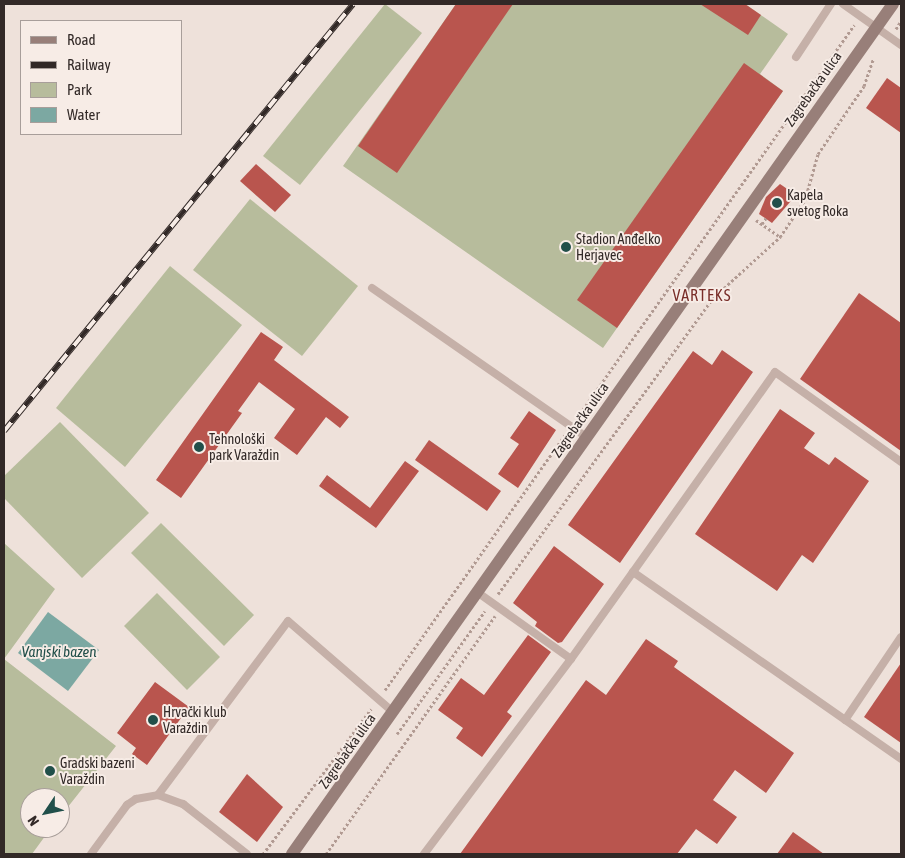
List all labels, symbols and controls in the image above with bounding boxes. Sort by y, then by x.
legend [20,20,182,135]
text: Road [67,31,96,48]
street label: Zagrebačka ulica [781,48,845,130]
text: Railway [67,56,111,73]
text: Park [67,81,92,98]
text: Water [67,106,100,123]
place label: Kapela svetog Roka [787,187,849,220]
marker: Kapela svetog Roka [771,197,783,209]
place label: Stadion Anđelko Herjavec [576,231,660,264]
marker: Stadion Anđelko Herjavec [560,241,572,253]
district label: VARTEKS [672,285,732,305]
street label: Zagrebačka ulica [548,379,612,461]
place label: Tehnološki park Varaždin [209,431,279,464]
marker: Tehnološki park Varaždin [193,441,205,453]
water label: Vanjski bazen [22,643,96,661]
place label: Hrvački klub Varaždin [163,704,227,736]
street label: Zagrebačka ulica [315,710,379,792]
marker: Hrvački klub Varaždin [147,714,159,726]
place label: Gradski bazeni Varaždin [60,755,135,788]
marker: Gradski bazeni Varaždin [44,765,56,777]
north arrow [20,788,70,838]
text: N [24,813,42,829]

